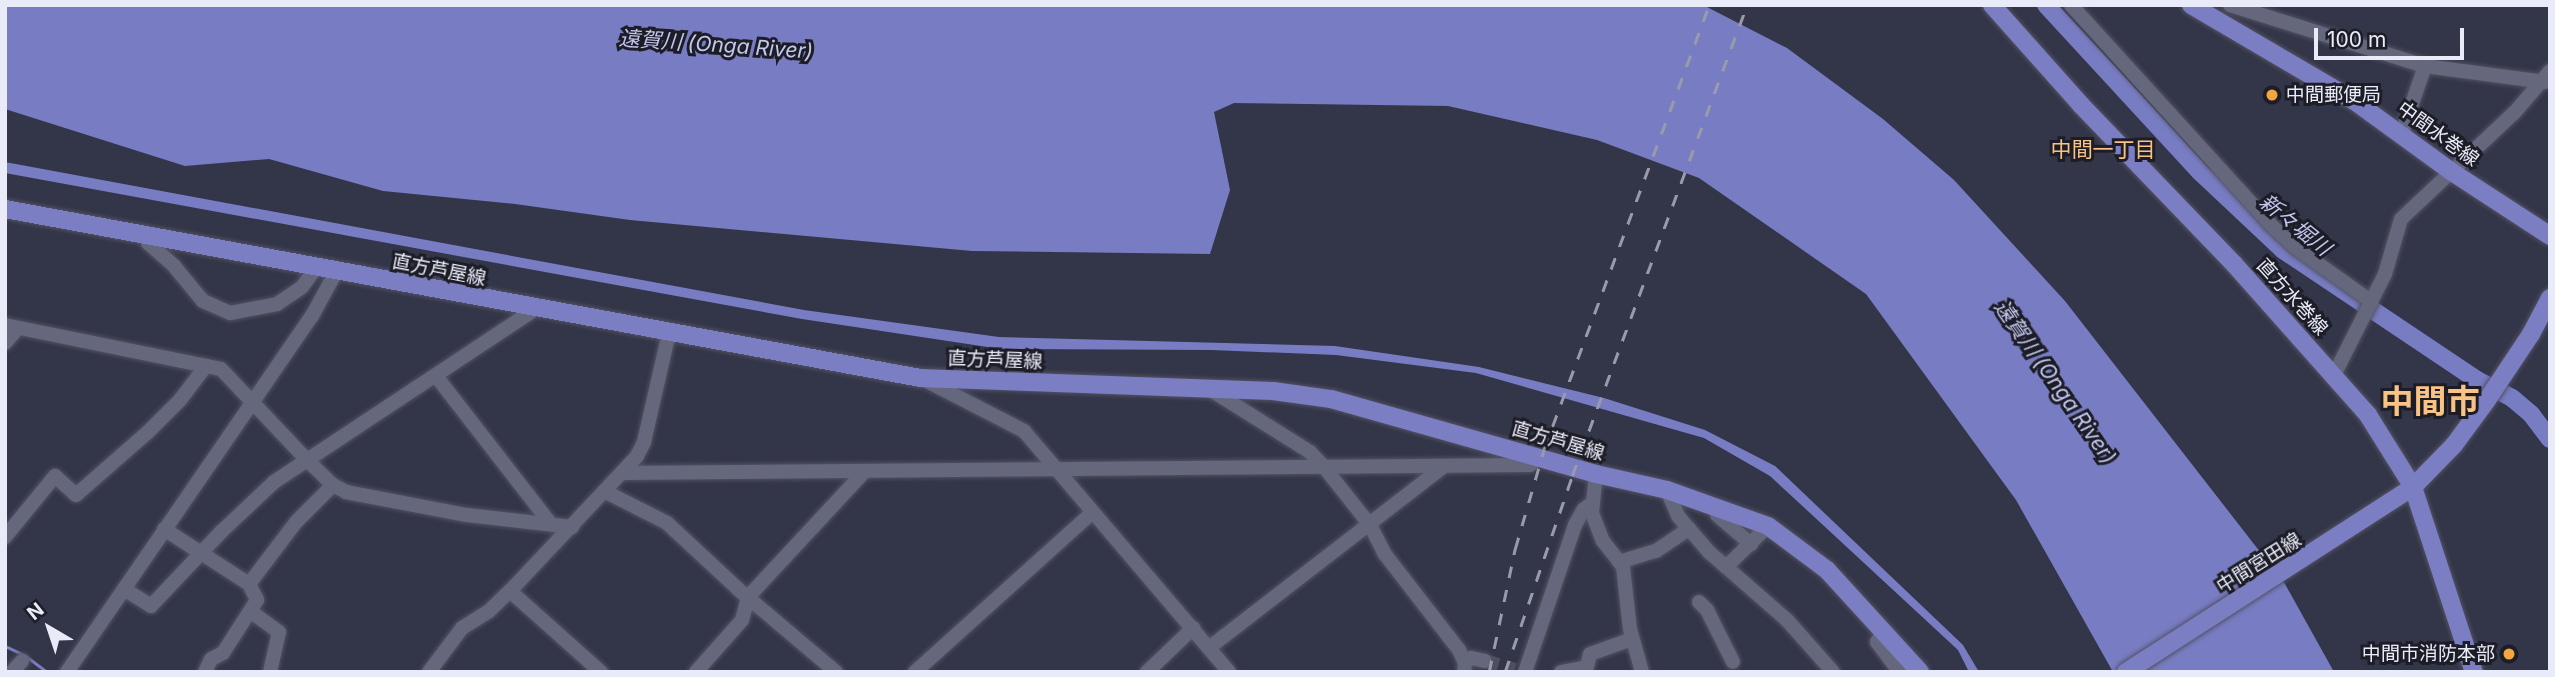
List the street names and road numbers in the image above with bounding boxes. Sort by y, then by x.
street label: 中間水巻線 [2393,97,2483,171]
street label: 直方芦屋線 [390,250,488,290]
street label: 直方水巻線 [2252,254,2332,340]
street label: 直方芦屋線 [947,347,1043,373]
street label: 直方芦屋線 [1509,417,1607,465]
street label: 中間宮田線 [2213,528,2305,598]

